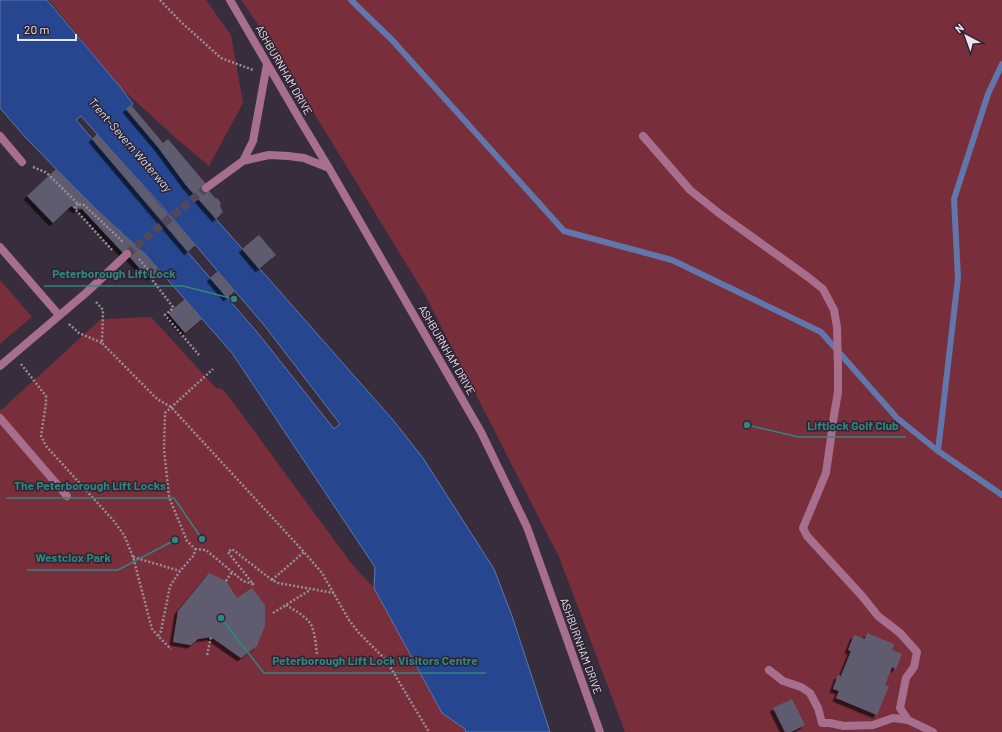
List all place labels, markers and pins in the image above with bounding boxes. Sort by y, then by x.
callout: Peterborough Lift Lock [44,262,183,286]
callout: Liftlock Golf Club [799,413,906,437]
callout: The Peterborough Lift Locks [6,474,174,498]
callout: Westclox Park [27,546,118,570]
callout: Peterborough Lift Lock Visitors Centre [264,649,486,673]

